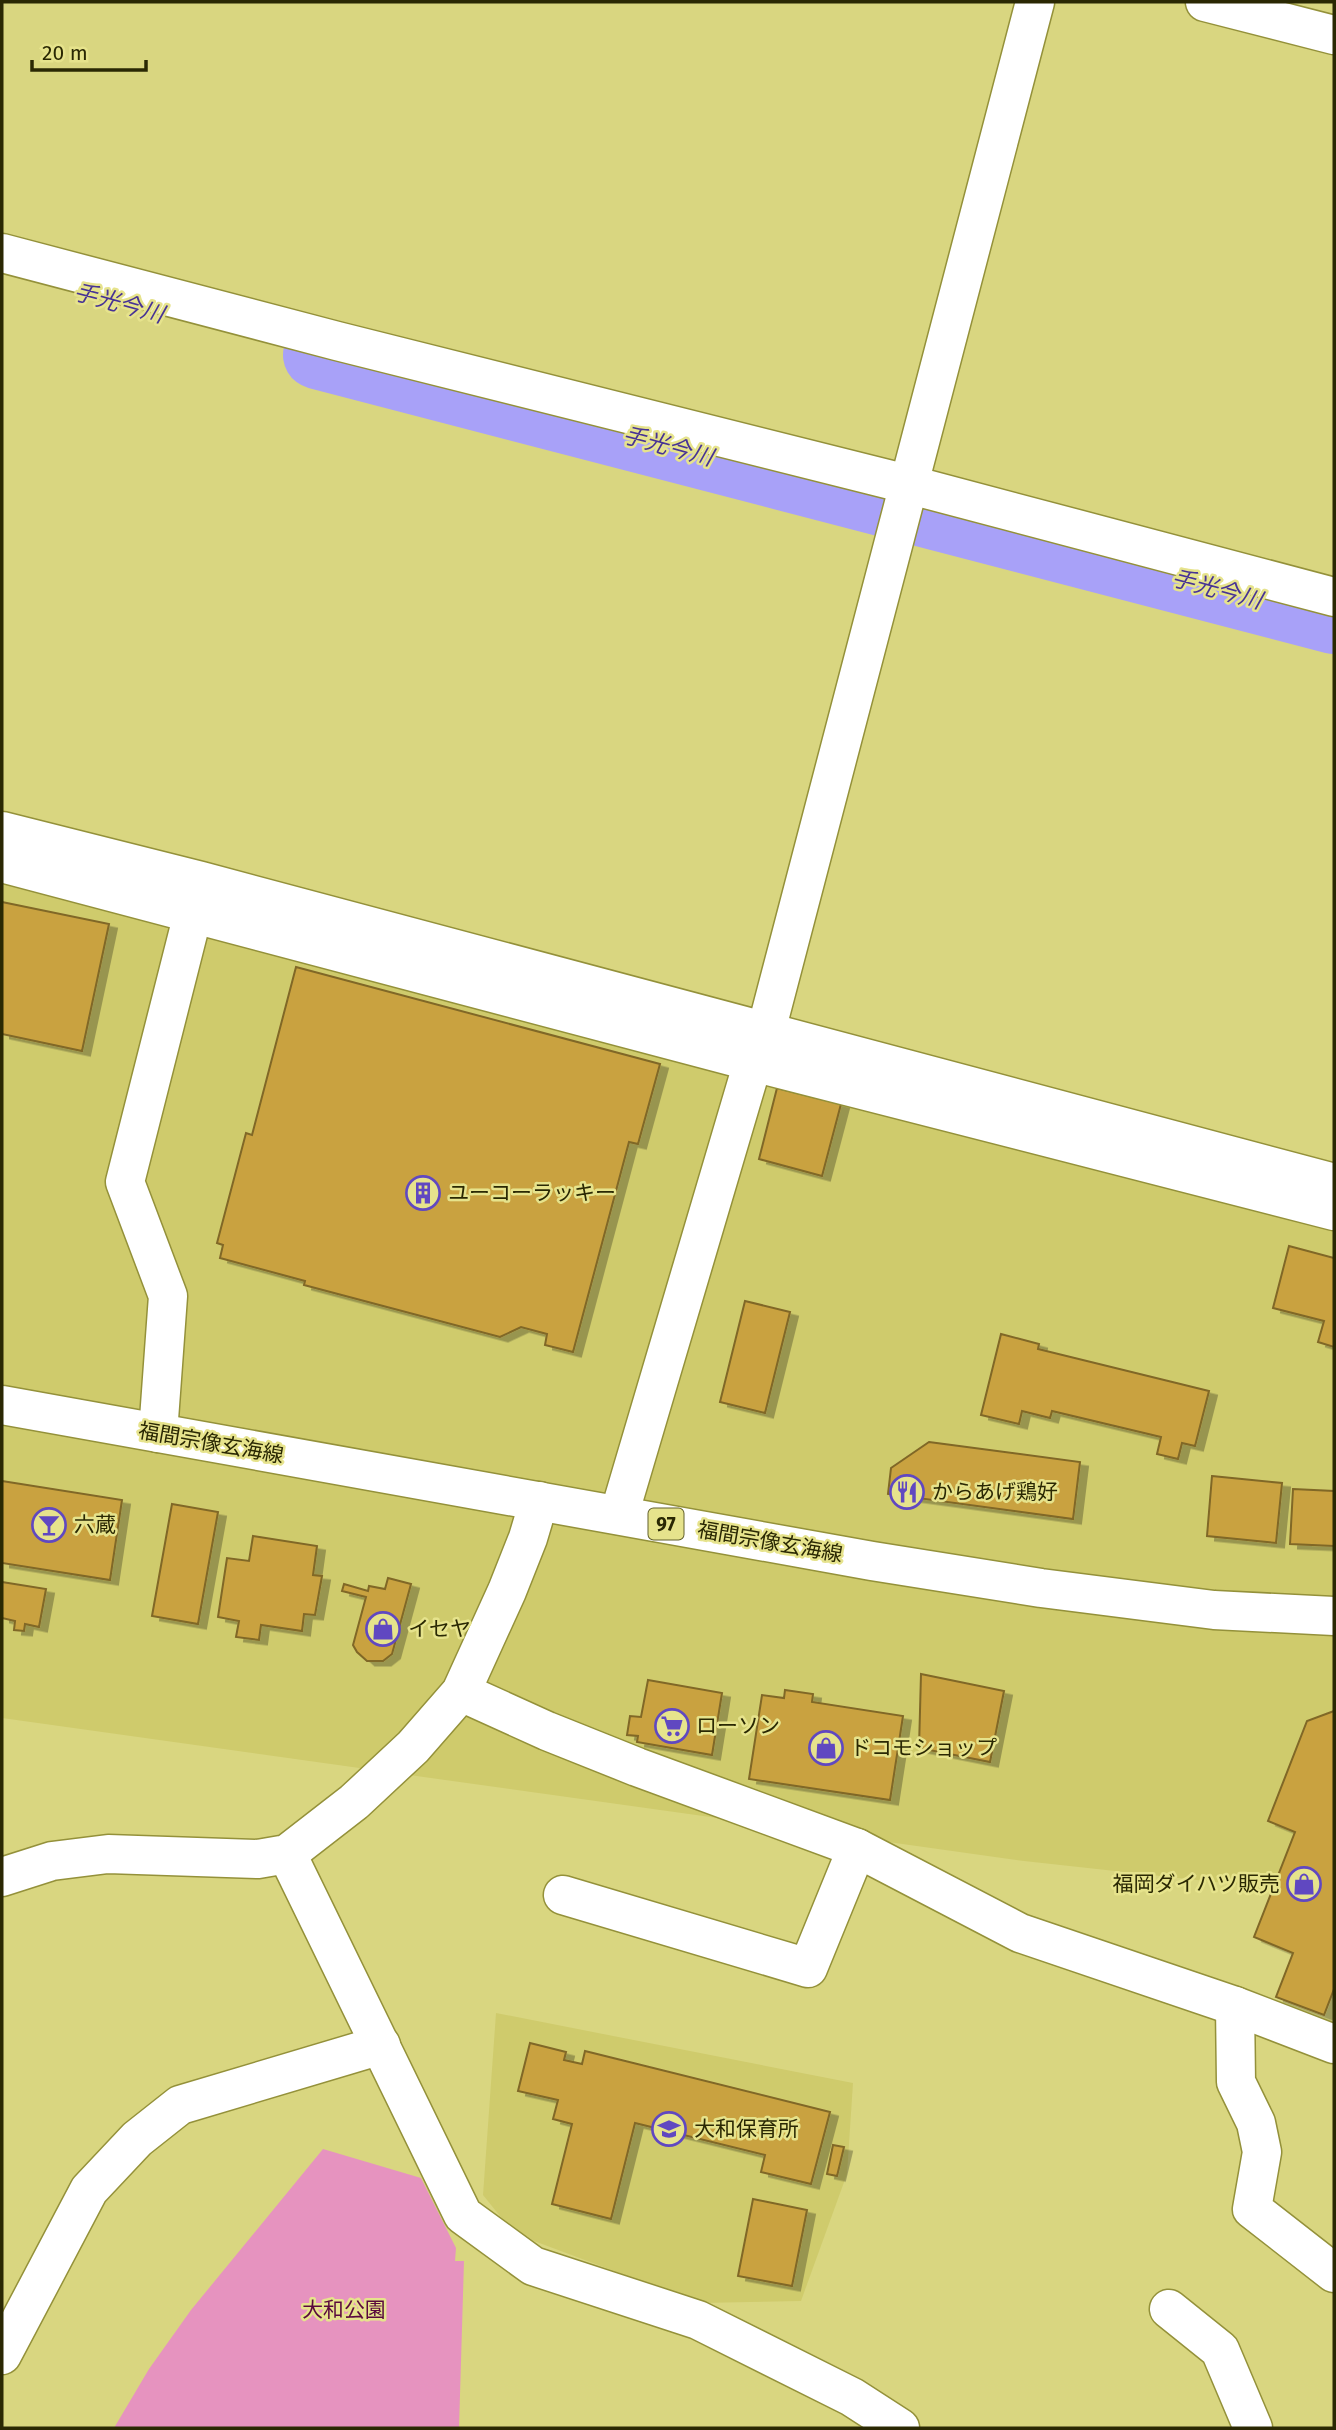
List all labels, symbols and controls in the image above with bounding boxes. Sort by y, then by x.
scale bar [32,28,145,72]
text: 20 m [42,40,88,66]
water label: 手光今川 [71,278,170,329]
water label: 手光今川 [620,421,719,472]
water label: 手光今川 [1169,564,1268,615]
building icon: ユーコーラッキー [404,1174,442,1212]
place label: ユーコーラッキー [448,1180,616,1206]
street label: 福間宗像玄海線 [136,1417,286,1469]
restaurant icon: からあげ鶏好 [888,1473,926,1511]
place label: からあげ鶏好 [932,1479,1058,1505]
bar icon: 六蔵 [30,1506,68,1544]
road number: 97 [648,1508,684,1540]
place label: 六蔵 [74,1512,116,1538]
street label: 福間宗像玄海線 [695,1516,845,1568]
shop icon: イセヤ [364,1610,402,1648]
place label: イセヤ [408,1616,471,1642]
supermarket icon: ローソン [653,1707,691,1745]
place label: ローソン [696,1713,780,1739]
shop icon: ドコモショップ [807,1729,845,1767]
place label: ドコモショップ [850,1735,997,1761]
shop icon: 福岡ダイハツ販売 [1285,1865,1323,1903]
place label: 福岡ダイハツ販売 [1112,1871,1280,1897]
school or university icon: 大和保育所 [650,2110,688,2148]
place label: 大和保育所 [694,2116,799,2142]
park label: 大和公園 [302,2297,386,2323]

